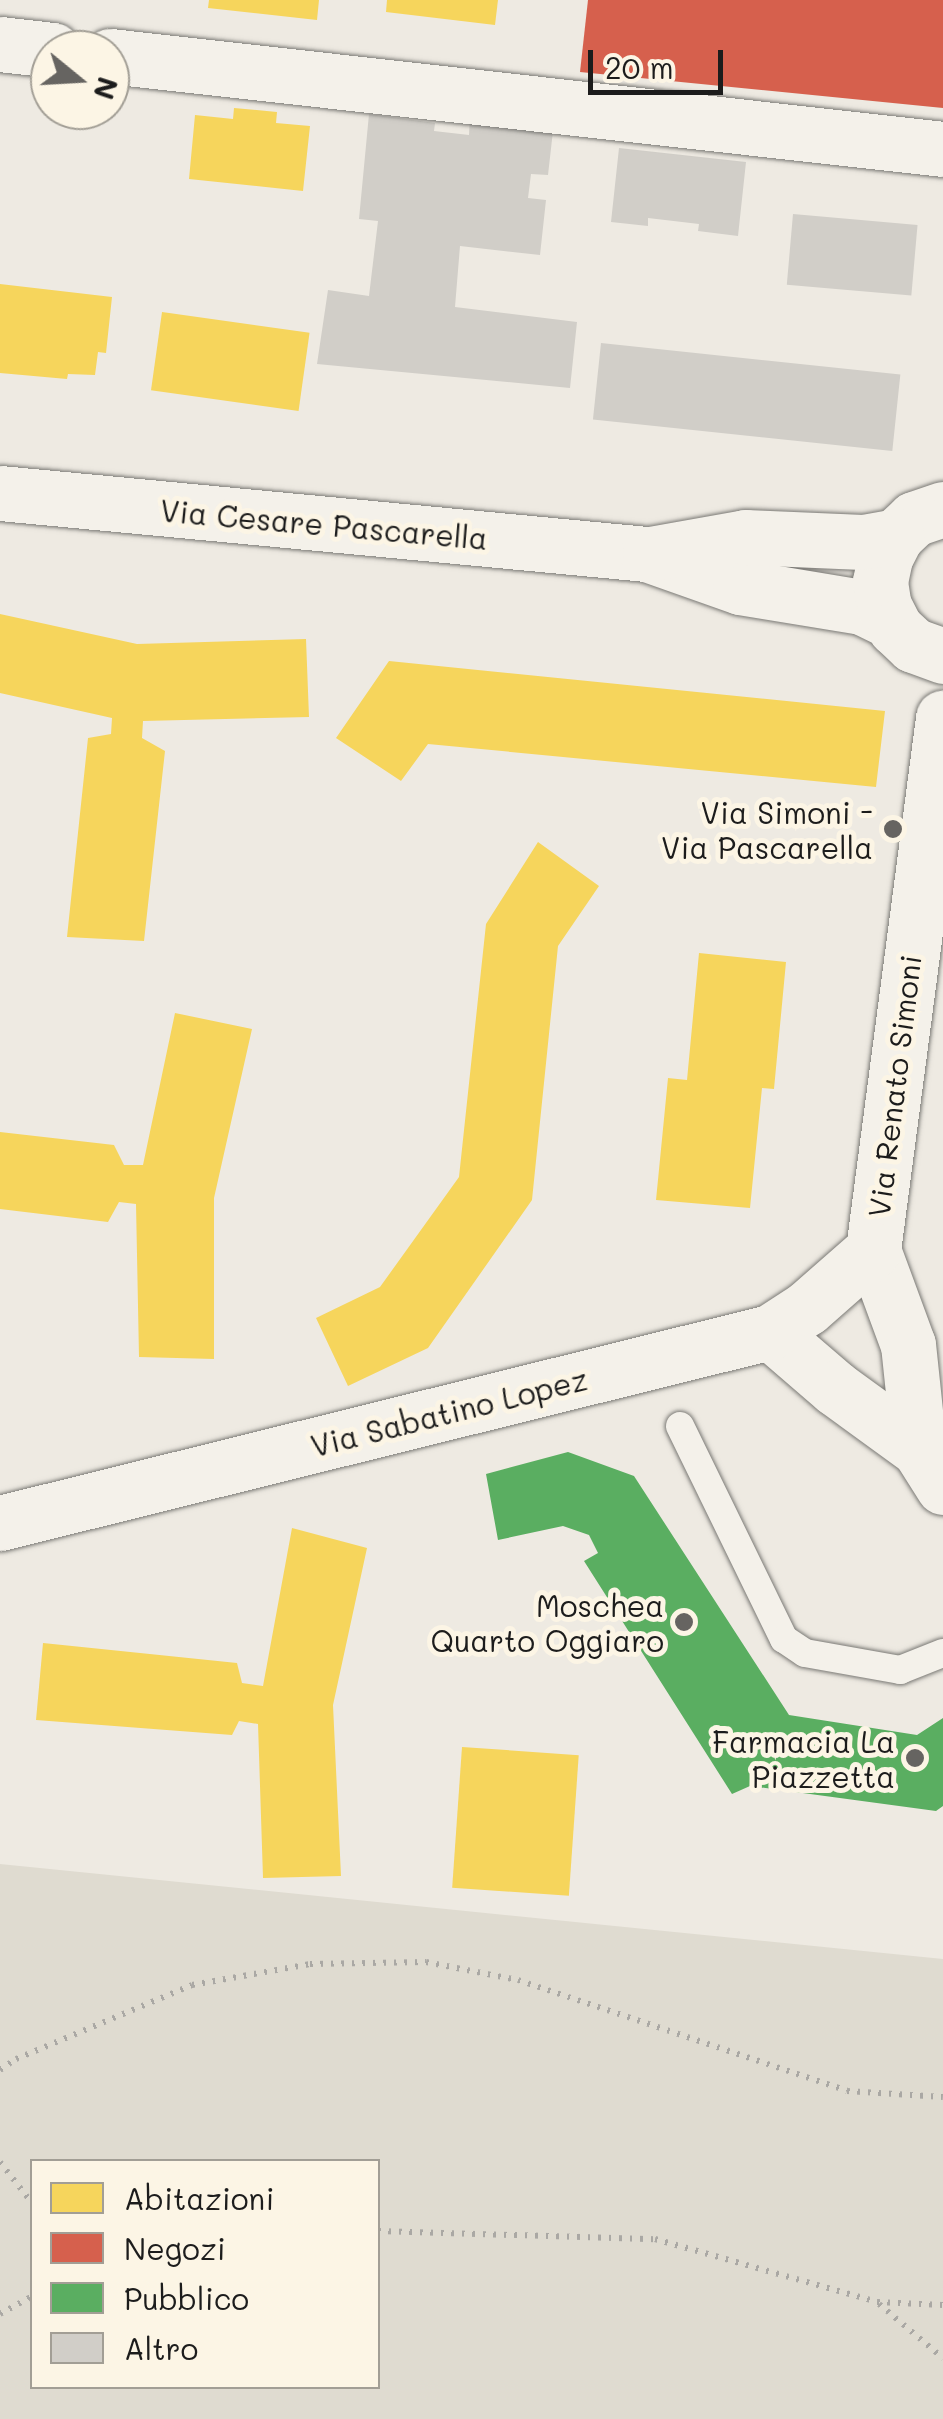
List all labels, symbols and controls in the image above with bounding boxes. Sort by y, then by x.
north arrow [30,30,130,130]
scale bar [593,30,728,92]
text: 20 m [605,47,674,87]
text: N [86,73,127,104]
street label: Via Cesare Pascarella [159,492,489,556]
place label: Via Simoni - Via Pascarella [661,794,873,864]
marker: Via Simoni - Via Pascarella [882,818,904,840]
street label: Via Renato Simoni [860,953,928,1219]
street label: Via Sabatino Lopez [307,1360,591,1464]
place label: Moschea Quarto Oggiaro [431,1587,664,1658]
marker: Moschea Quarto Oggiaro [673,1611,695,1633]
place label: Farmacia La Piazzetta [712,1723,895,1794]
marker: Farmacia La Piazzetta [904,1747,926,1769]
legend [30,2159,380,2389]
text: Abitazioni [124,2178,274,2218]
text: Negozi [124,2228,226,2268]
text: Pubblico [124,2278,249,2318]
text: Altro [124,2328,198,2368]

